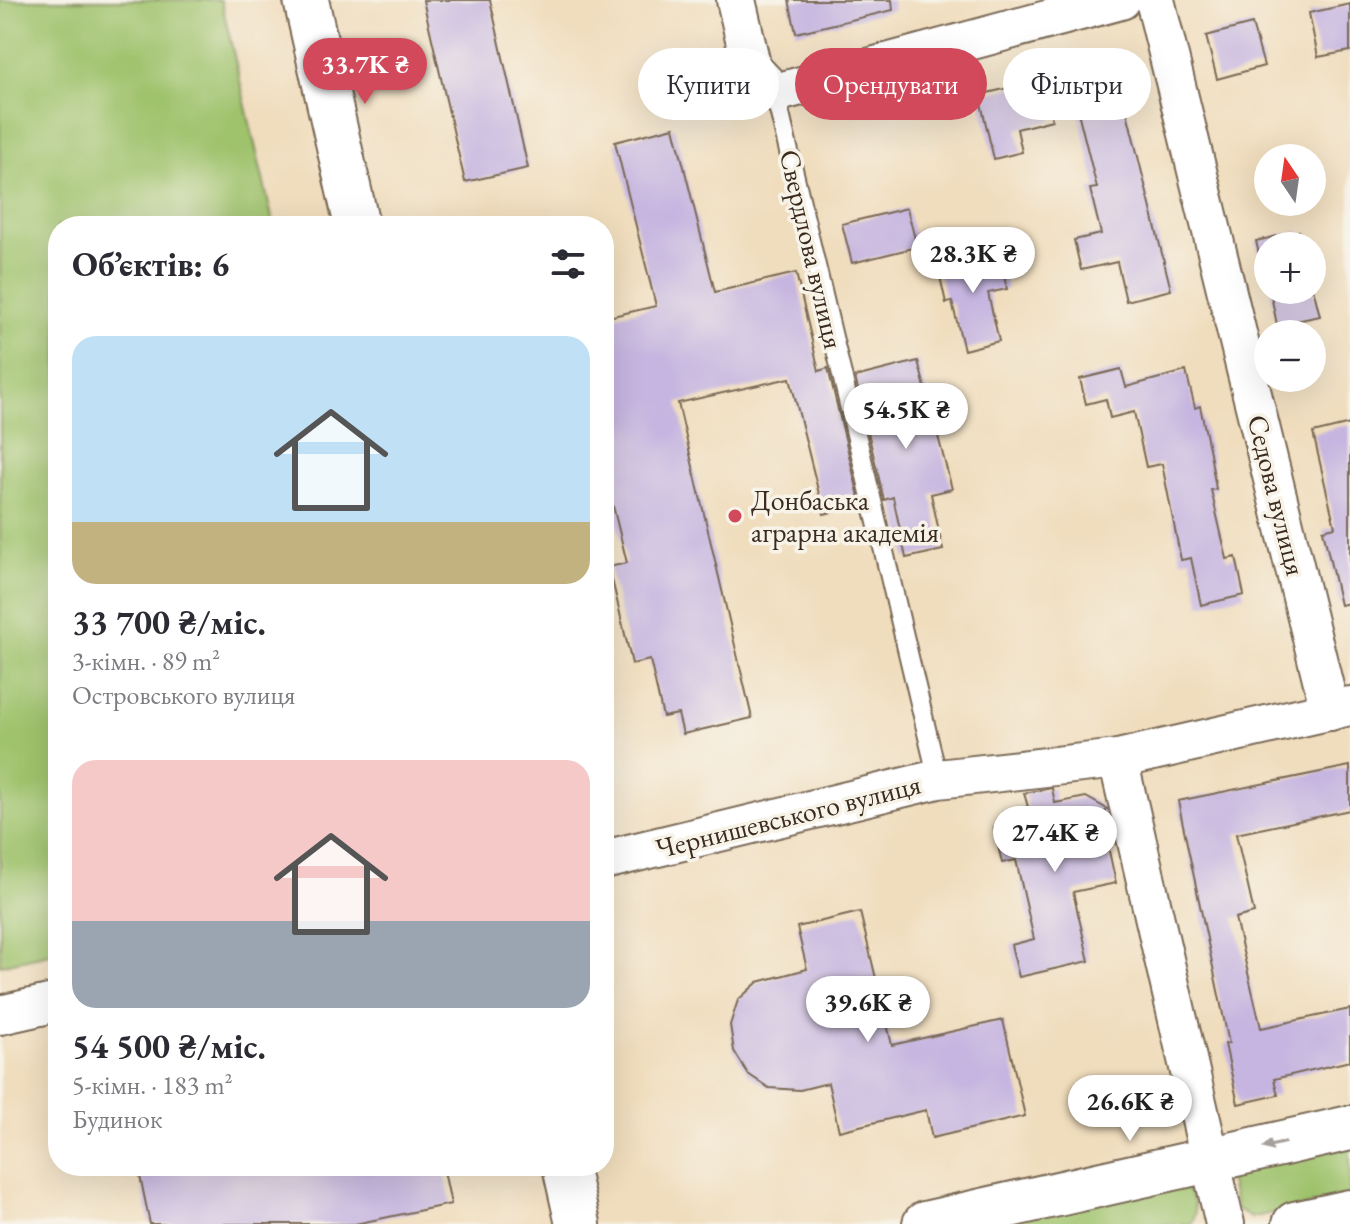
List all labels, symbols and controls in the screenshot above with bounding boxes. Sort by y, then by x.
pin: 33.7K ₴ [291,38,439,106]
text: 33.7K ₴ [321,47,409,81]
chip: Купити [638,48,779,120]
chip: Орендувати [795,48,987,120]
chip: Фільтри [1003,48,1151,120]
north arrow [1254,144,1326,216]
map controls [1254,144,1326,392]
street label: Свердлова вулиця [772,146,852,352]
pin: 28.3K ₴ [899,227,1047,295]
button: + [1254,232,1326,304]
text: 28.3K ₴ [929,236,1017,270]
text: Об’єктів: 6 [72,242,229,286]
icon: filters [546,242,590,286]
button: − [1254,320,1326,392]
pin: 54.5K ₴ [832,383,980,451]
icon: home [259,388,403,532]
text: 54.5K ₴ [862,392,950,426]
street label: Седова вулиця [1240,411,1314,579]
place label: Донбаська аграрна академія [751,482,939,550]
marker: Донбаська аграрна академія [726,507,744,525]
text: 33 700 ₴/міс. [72,600,266,644]
text: 3-кімн. · 89 m² [72,644,220,678]
text: Островського вулиця [72,678,295,712]
street label: Чернишевського вулиця [652,766,924,866]
pin: 27.4K ₴ [981,806,1129,874]
icon: home [259,812,403,956]
text: 27.4K ₴ [1011,815,1099,849]
pin: 39.6K ₴ [794,976,942,1044]
text: 39.6K ₴ [824,985,912,1019]
text: 54 500 ₴/міс. [72,1024,266,1068]
text: 5-кімн. · 183 m² [72,1068,232,1102]
pin: 26.6K ₴ [1056,1075,1204,1143]
text: 26.6K ₴ [1086,1084,1174,1118]
text: Будинок [72,1102,162,1136]
one-way arrow [1261,1139,1286,1152]

